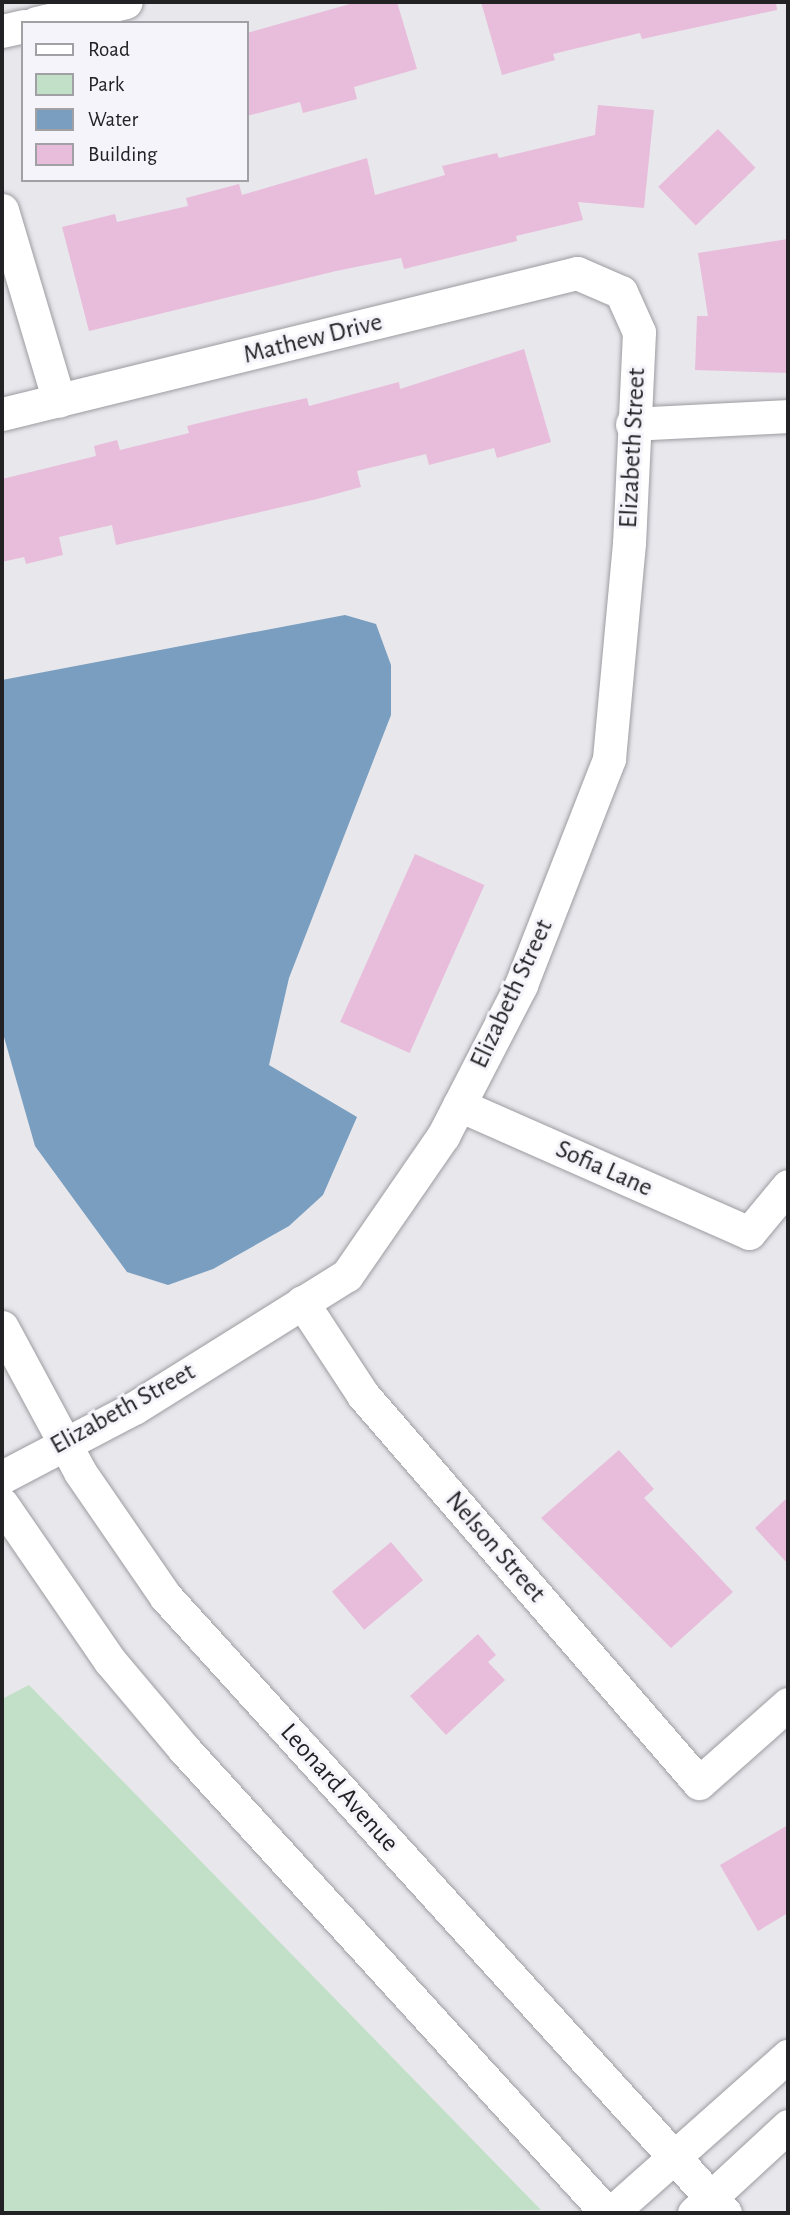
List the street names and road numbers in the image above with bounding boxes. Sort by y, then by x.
street label: Mathew Drive [240,307,386,371]
street label: Elizabeth Street [613,367,653,529]
street label: Elizabeth Street [464,915,560,1073]
street label: Sofia Lane [551,1134,657,1204]
street label: Elizabeth Street [45,1356,201,1462]
street label: Nelson Street [438,1485,552,1609]
street label: Leonard Avenue [273,1717,405,1859]

